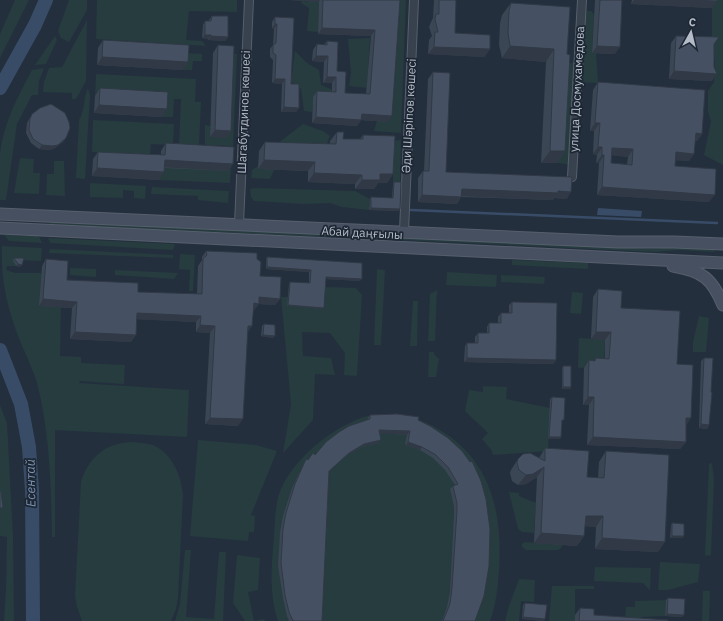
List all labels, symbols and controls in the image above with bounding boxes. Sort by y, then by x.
north arrow [671,12,711,52]
text: С [688,15,697,30]
street label: улица Досмухамедова [566,25,587,152]
street label: Шагабутдинов көшесі [234,50,253,174]
street label: Әди Шәріпов көшесі [398,58,419,174]
street label: Абай даңғылы [321,223,403,242]
water label: Есентай [22,459,39,507]

